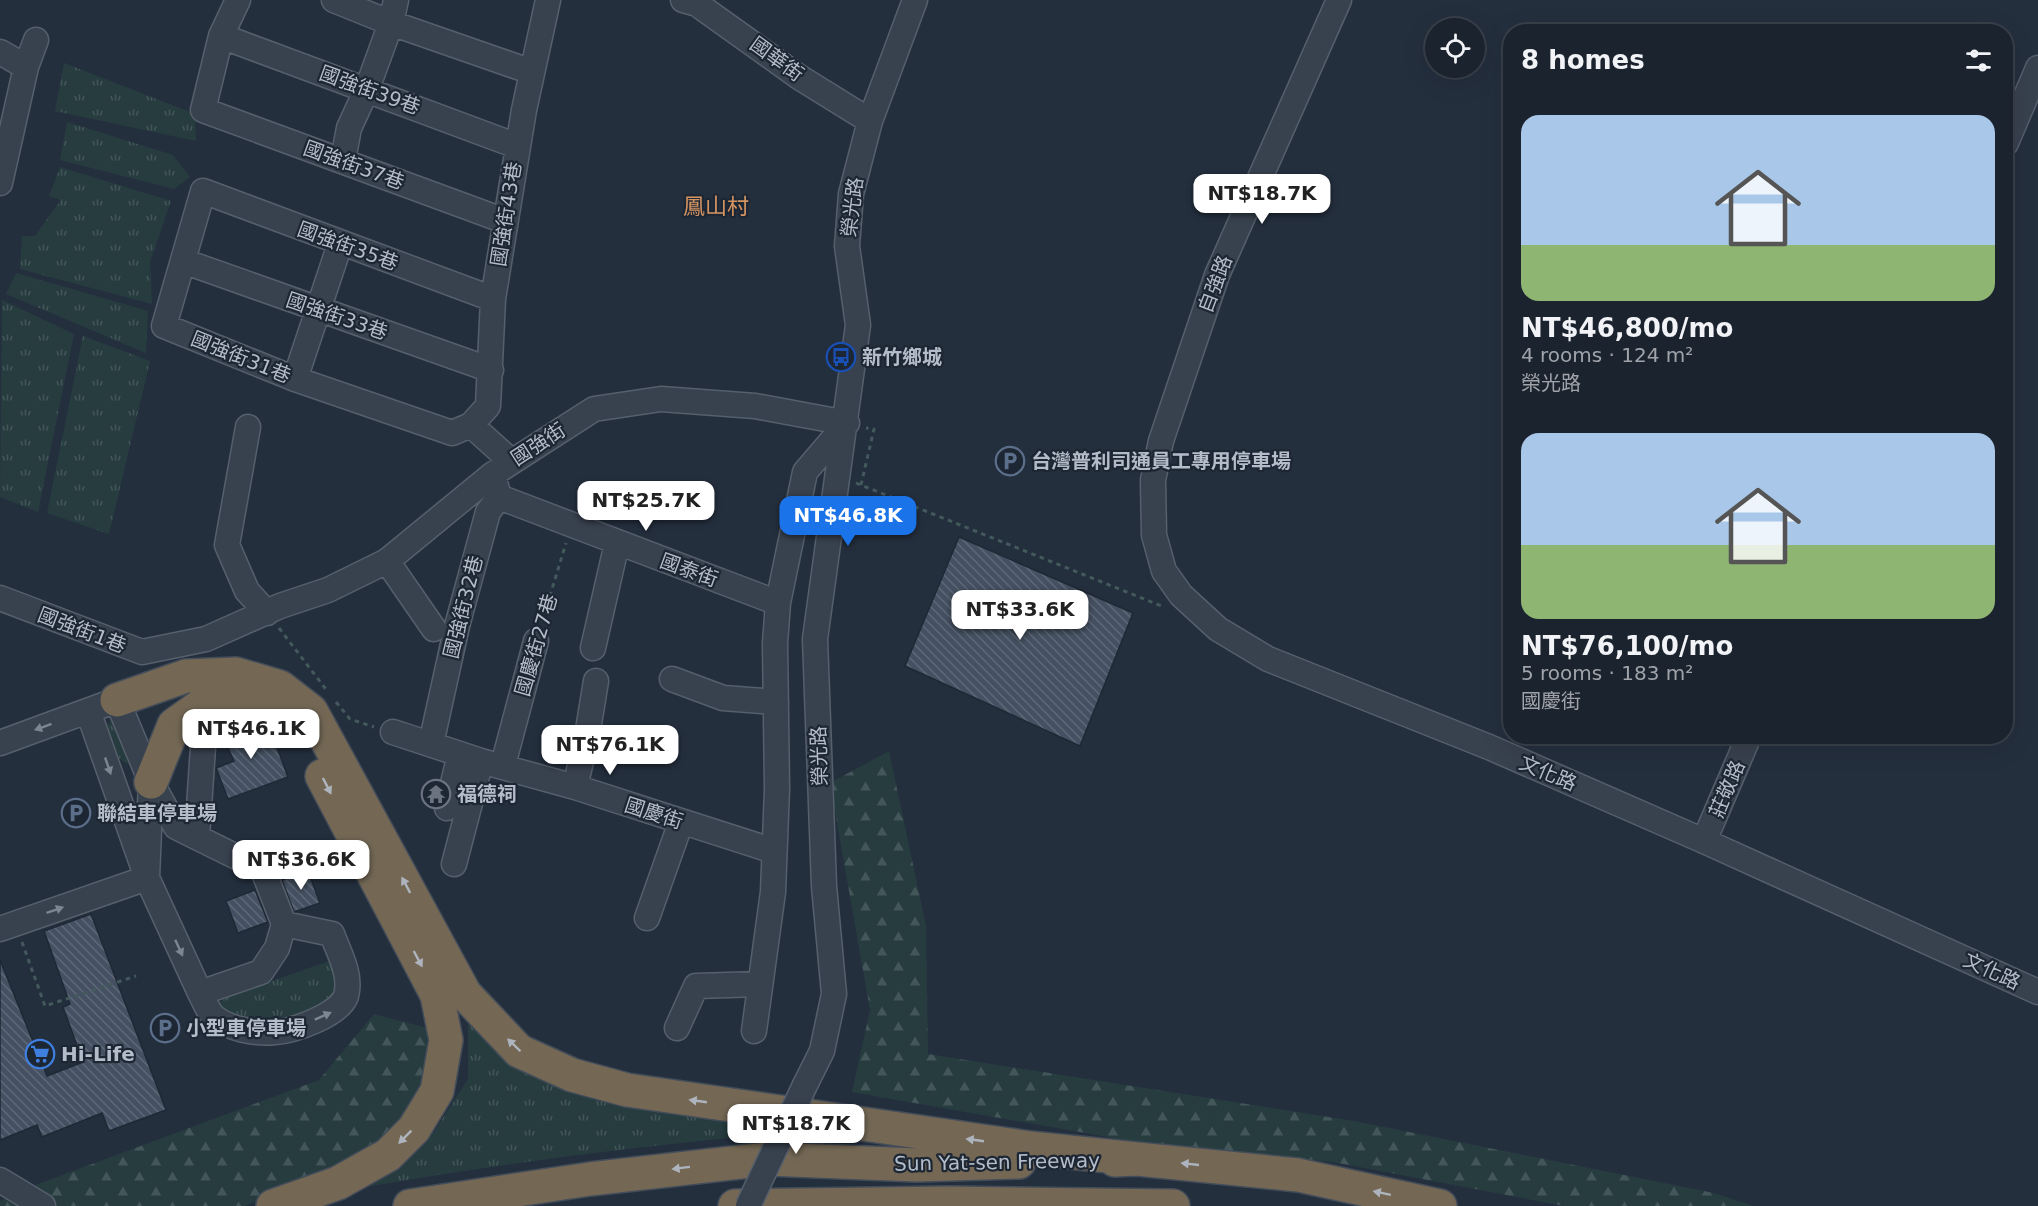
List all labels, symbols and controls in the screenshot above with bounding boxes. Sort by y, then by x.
map controls [1425,18,1485,78]
button: locate [1425,18,1485,78]
street label: 國華街 [746,32,808,86]
icon: filters [1962,44,1995,77]
text: 8 homes [1521,45,1645,75]
street label: 國強街39巷 [316,61,424,119]
street label: 國強街37巷 [300,136,408,194]
icon: home [1704,154,1812,262]
street label: 國強街43巷 [486,160,526,268]
pin: NT$18.7K [1200,174,1324,225]
street label: 榮光路 [836,176,868,238]
text: NT$18.7K [1207,181,1317,205]
district label: 鳳山村 [683,194,749,219]
street label: 國強街35巷 [294,217,402,275]
street label: 自強路 [1193,252,1237,316]
street label: 國強街33巷 [283,287,391,345]
text: NT$46,800/mo [1521,313,1733,343]
street label: 國強街31巷 [188,326,294,388]
bus stop icon: 新竹鄉城 [825,341,857,373]
text: 4 rooms · 124 m² [1521,343,1693,367]
place label: 新竹鄉城 [862,345,942,369]
text: 榮光路 [1521,371,1581,395]
street label: 國強街 [506,418,570,470]
parking icon: 台灣普利司通員工專用停車場 [994,445,1026,477]
place label: 台灣普利司通員工專用停車場 [1031,449,1291,473]
icon: home [1704,472,1812,580]
pin: NT$25.7K [584,481,708,532]
text: NT$25.7K [591,488,701,512]
pin: NT$46.8K [786,496,910,547]
text: NT$46.8K [793,503,903,527]
street label: 國泰街 [657,548,721,592]
street label: 國強街32巷 [439,553,487,661]
pin: NT$33.6K [958,590,1082,641]
street label: 國慶街27巷 [510,591,562,699]
text: NT$33.6K [965,597,1075,621]
street label: 國強街1巷 [34,602,130,658]
text: NT$76,100/mo [1521,631,1733,661]
text: 5 rooms · 183 m² [1521,661,1693,685]
text: 國慶街 [1521,689,1581,713]
pin: NT$46.1K [189,709,313,760]
text: NT$46.1K [196,716,306,740]
one-way arrow [34,723,52,733]
pin: NT$76.1K [548,725,672,776]
street label: 榮光路 [806,726,832,786]
text: NT$76.1K [555,732,665,756]
street label: 文化路 [1516,750,1580,796]
one-way arrow [103,757,113,775]
street label: 莊敬路 [1704,757,1750,821]
one-way arrow [322,777,332,795]
temple icon: 福德祠 [420,778,452,810]
place label: 福德祠 [457,782,517,806]
street label: 國慶街 [622,792,686,834]
parking icon: 聯結車停車場 [60,797,92,829]
place label: 聯結車停車場 [97,801,217,825]
pin: NT$36.6K [239,840,363,891]
text: NT$36.6K [246,847,356,871]
one-way arrow [401,876,411,893]
one-way arrow [46,904,64,914]
one-way arrow [174,939,184,957]
street label: 文化路 [1960,947,2024,995]
one-way arrow [413,950,423,967]
parking icon: 小型車停車場 [149,1012,181,1044]
one-way arrow [314,1012,331,1021]
place label: 小型車停車場 [186,1016,306,1040]
supermarket icon: Hi-Life [24,1038,56,1070]
one-way arrow [507,1038,522,1052]
place label: Hi-Life [61,1042,135,1066]
one-way arrow [689,1096,708,1105]
pin: NT$18.7K [734,1104,858,1155]
text: NT$18.7K [741,1111,851,1135]
one-way arrow [399,1130,413,1144]
one-way arrow [965,1136,984,1145]
street label: Sun Yat-sen Freeway [894,1148,1100,1176]
one-way arrow [1180,1159,1199,1169]
one-way arrow [671,1164,690,1173]
one-way arrow [1373,1188,1392,1198]

